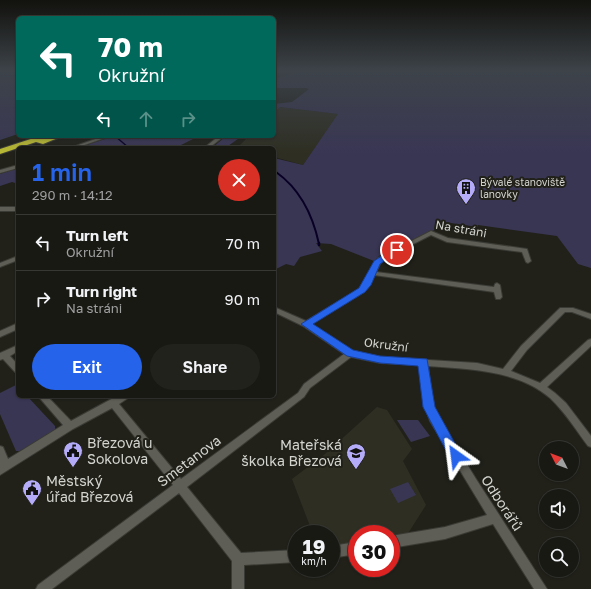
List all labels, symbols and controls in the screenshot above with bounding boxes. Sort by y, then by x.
text: 70 m [98,30,163,63]
icon: left [32,32,84,84]
text: Okružní [98,64,164,86]
icon: left [93,108,115,130]
icon: ahead [135,108,157,130]
icon: right [177,108,199,130]
text: 1 min [32,157,92,186]
button: close [218,159,260,201]
place label: Bývalé stanoviště lanovky [480,176,565,200]
building icon: Bývalé stanoviště lanovky [455,177,477,205]
text: 290 m · 14:12 [32,187,113,203]
street label: Na stráni [434,217,488,240]
text: Turn left [66,226,128,244]
icon: left [32,232,54,254]
pin [380,233,414,267]
text: 70 m [226,234,260,252]
icon: arrive [386,239,408,261]
text: Okružní [66,244,114,260]
text: Turn right [66,282,137,300]
icon: right [32,288,54,310]
text: 90 m [225,290,260,308]
text: Na stráni [66,300,122,316]
street label: Okružní [363,334,410,355]
button: Exit [32,344,142,390]
button: Share [150,344,260,390]
street label: Smetanova [154,431,224,490]
place label: Březová u Sokolova [87,434,153,467]
position arrow [435,435,477,477]
place label: Mateřská školka Březová [241,436,342,469]
public building icon: Březová u Sokolova [62,440,84,468]
north arrow [539,441,579,481]
map controls [539,441,579,577]
school or university icon: Mateřská školka Březová [345,442,367,470]
place label: Městský úřad Březová [46,472,134,505]
street label: Odborářů [478,472,527,534]
public building icon: Městský úřad Březová [21,478,43,506]
button: sound [539,489,579,529]
speed limit sign: 30 [348,525,400,577]
text: 19 [302,534,325,558]
button: search [539,537,579,577]
text: km/h [301,555,327,567]

